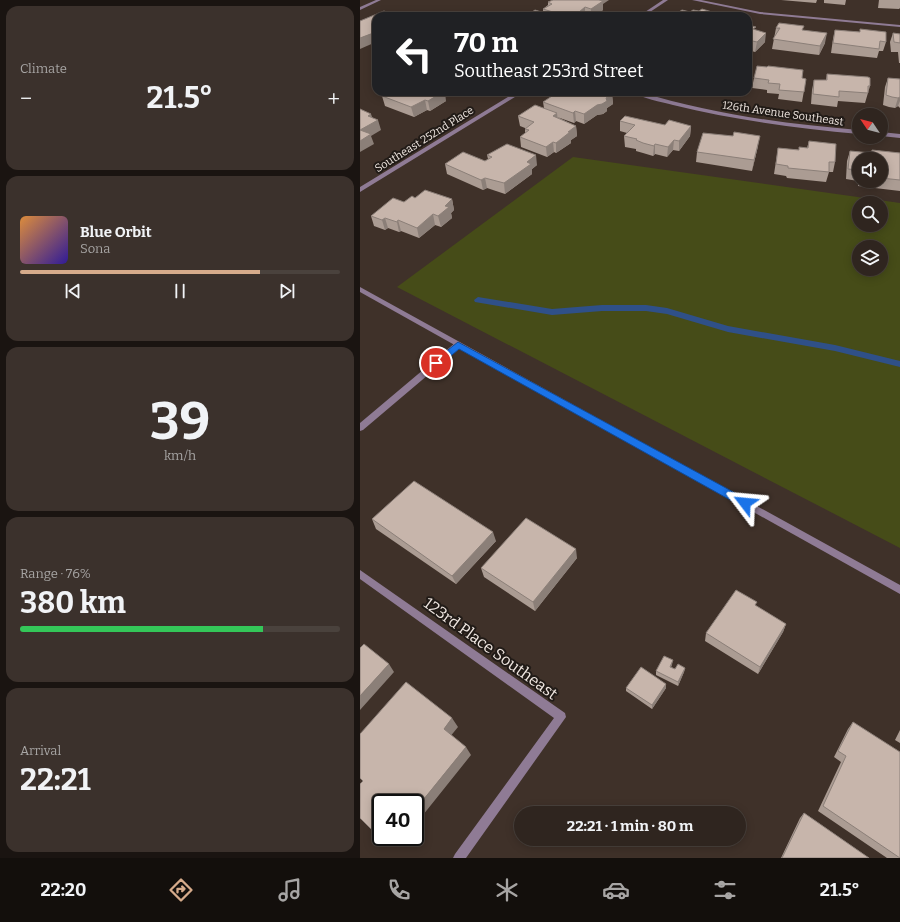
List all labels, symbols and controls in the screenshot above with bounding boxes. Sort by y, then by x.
text: 70 m [454,26,518,59]
icon: left [388,28,440,80]
text: Southeast 253rd Street [454,60,644,82]
text: Climate [20,61,67,76]
text: 21.5° [147,80,213,116]
text: − [20,85,32,112]
text: + [327,85,340,112]
street label: 126th Avenue Southeast [721,99,844,128]
street label: Southeast 252nd Place [372,104,476,175]
north arrow [852,108,888,144]
map controls [852,108,888,276]
button: sound [852,152,888,188]
button: search [852,196,888,232]
text: Blue Orbit [80,223,152,241]
button: layers [852,240,888,276]
text: Sona [80,241,110,256]
icon: previous [62,280,84,302]
icon: pause [169,280,191,302]
icon: next [276,280,298,302]
pin [419,346,453,380]
icon: arrive [425,352,447,374]
text: 39 [150,390,210,453]
text: km/h [164,448,196,463]
position arrow [724,482,766,524]
text: Range · 76% [20,566,91,581]
text: 380 km [20,585,126,621]
street label: 123rd Place Southeast [420,593,561,703]
text: Arrival [20,743,61,758]
text: 22:21 [20,762,91,798]
speed limit sign: 40 [372,794,424,846]
text: 22:21 · 1 min · 80 m [567,817,693,835]
icon: directions [167,876,195,904]
icon: music [276,876,304,904]
icon: phone [385,876,413,904]
icon: climate [493,876,521,904]
icon: car [602,876,630,904]
icon: filters [711,876,739,904]
text: 22:20 [40,879,86,901]
text: 21.5° [820,879,860,901]

